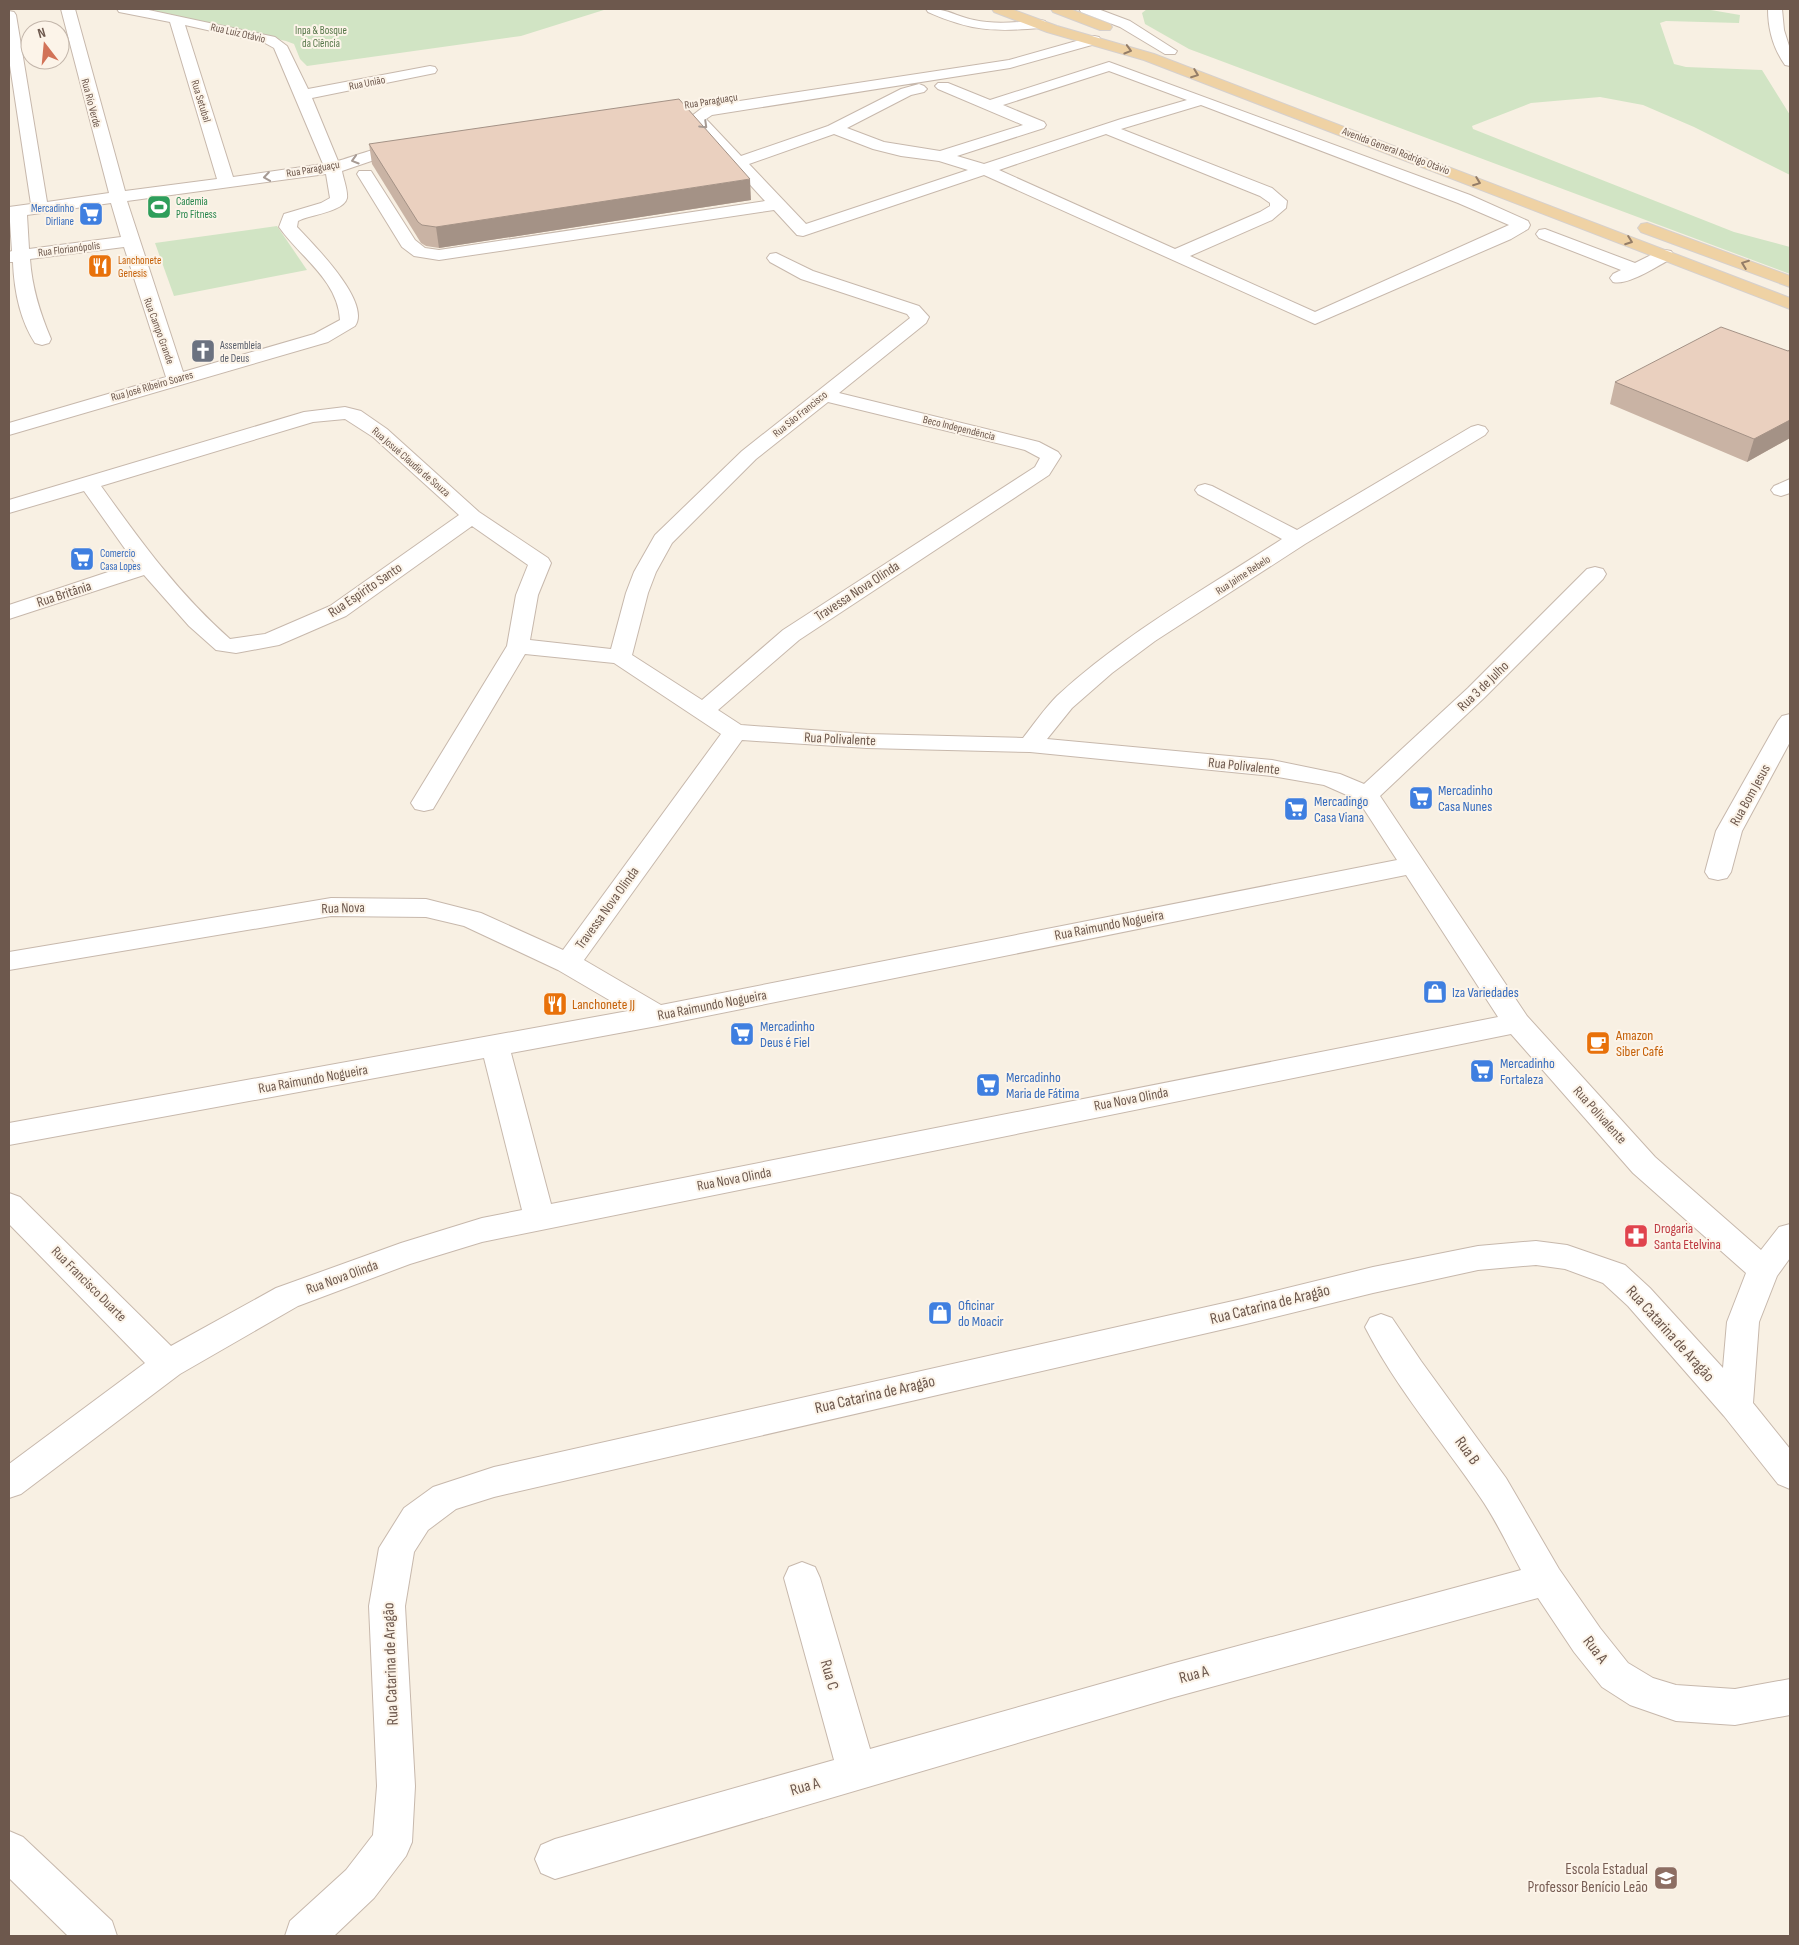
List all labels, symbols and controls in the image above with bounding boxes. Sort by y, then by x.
north arrow [20,20,70,70]
street label: Rua Luiz Otávio [209,20,267,46]
text: N [36,24,47,42]
park label: Inpa & Bosque da Ciência [295,24,347,50]
one-way arrow [1124,45,1132,55]
one-way arrow [1190,68,1199,78]
street label: Rua União [348,73,387,93]
street label: Rua Río Verde [78,77,104,129]
street label: Rua Setubal [188,78,214,124]
street label: Rua Paraguaçu [683,90,739,112]
one-way arrow [698,119,707,128]
street label: Avenida General Rodrigo Otávio [1339,124,1452,178]
one-way arrow [351,155,359,165]
street label: Rua Paraguaçu [285,158,341,180]
one-way arrow [263,171,271,181]
one-way arrow [1473,177,1481,187]
sports icon: Cademia Pro Fitness [146,194,172,220]
place label: Cademia Pro Fitness [176,195,217,221]
supermarket icon: Mercadinho Dirliane [78,201,104,227]
place label: Mercadinho Dirliane [31,202,74,228]
one-way arrow [1624,235,1633,245]
street label: Rua Florianópolis [37,239,101,259]
restaurant icon: Lanchonete Genesis [87,253,113,279]
place label: Lanchonete Genesis [118,254,161,280]
one-way arrow [1741,260,1750,270]
street label: Rua Campo Grande [141,296,177,366]
church icon: Assembleia de Deus [190,338,216,364]
place label: Assembleia de Deus [219,339,261,365]
street label: Rua José Ribeiro Soares [109,368,195,404]
street label: Rua São Francisco [770,388,830,440]
street label: Beco Independência [922,413,996,443]
street label: Rua Josué Claudio de Souza [369,425,453,499]
supermarket icon: Comercio Casa Lopes [69,546,95,572]
place label: Comercio Casa Lopes [100,547,141,573]
street label: Rua Jaime Rebelo [1213,552,1273,597]
street label: Travessa Nova Olinda [812,557,902,625]
street label: Rua Espírito Santo [325,559,405,621]
street label: Rua Britânia [35,577,93,611]
street label: Rua 3 de Julho [1454,657,1512,715]
street label: Rua Polivalente [804,729,876,749]
street label: Rua Polivalente [1207,754,1281,778]
street label: Rua Bom Jesus [1726,761,1774,829]
place label: Mercadinho Casa Nunes [1438,782,1493,815]
supermarket icon: Mercadinho Casa Nunes [1408,785,1434,811]
place label: Mercadingo Casa Viana [1314,793,1369,826]
supermarket icon: Mercadingo Casa Viana [1283,796,1309,822]
street label: Travessa Nova Olinda [571,864,643,952]
street label: Rua Nova [321,899,365,917]
street label: Rua Raimundo Nogueira [1053,906,1165,944]
shop icon: Iza Variedades [1422,979,1448,1005]
place label: Iza Variedades [1452,984,1519,1001]
street label: Rua Raimundo Nogueira [656,986,768,1024]
restaurant icon: Lanchonete JJ [542,991,568,1017]
place label: Lanchonete JJ [572,996,635,1013]
place label: Mercadinho Deus é Fiel [760,1018,815,1051]
supermarket icon: Mercadinho Deus é Fiel [729,1021,755,1047]
place label: Amazon Siber Café [1615,1027,1664,1060]
cafe icon: Amazon Siber Café [1585,1030,1611,1056]
place label: Mercadinho Fortaleza [1500,1055,1555,1088]
supermarket icon: Mercadinho Fortaleza [1469,1058,1495,1084]
street label: Rua Raimundo Nogueira [257,1061,369,1097]
place label: Mercadinho Maria de Fátima [1006,1069,1079,1102]
supermarket icon: Mercadinho Maria de Fátima [975,1072,1001,1098]
street label: Rua Nova Olinda [1092,1083,1170,1115]
street label: Rua Polivalente [1570,1083,1630,1147]
street label: Rua Nova Olinda [695,1163,773,1195]
place label: Drogaria Santa Etelvina [1654,1220,1721,1253]
pharmacy icon: Drogaria Santa Etelvina [1623,1223,1649,1249]
street label: Rua Francisco Duarte [48,1243,130,1325]
street label: Rua Nova Olinda [304,1256,380,1298]
street label: Rua Catarina de Aragão [1208,1281,1332,1329]
street label: Rua Catarina de Aragão [1622,1282,1718,1386]
place label: Oficinar do Moacir [958,1297,1004,1330]
shop icon: Oficinar do Moacir [927,1300,953,1326]
street label: Rua Catarina de Aragão [813,1372,937,1418]
street label: Rua B [1451,1433,1483,1469]
street label: Rua Catarina de Aragão [379,1602,403,1726]
street label: Rua A [1578,1632,1612,1668]
street label: Rua C [816,1658,842,1693]
street label: Rua A [1177,1662,1211,1688]
street label: Rua A [788,1774,822,1800]
place label: Escola Estadual Professor Benício Leão [1528,1860,1648,1897]
school or university icon: Escola Estadual Professor Benício Leão [1653,1865,1679,1891]

